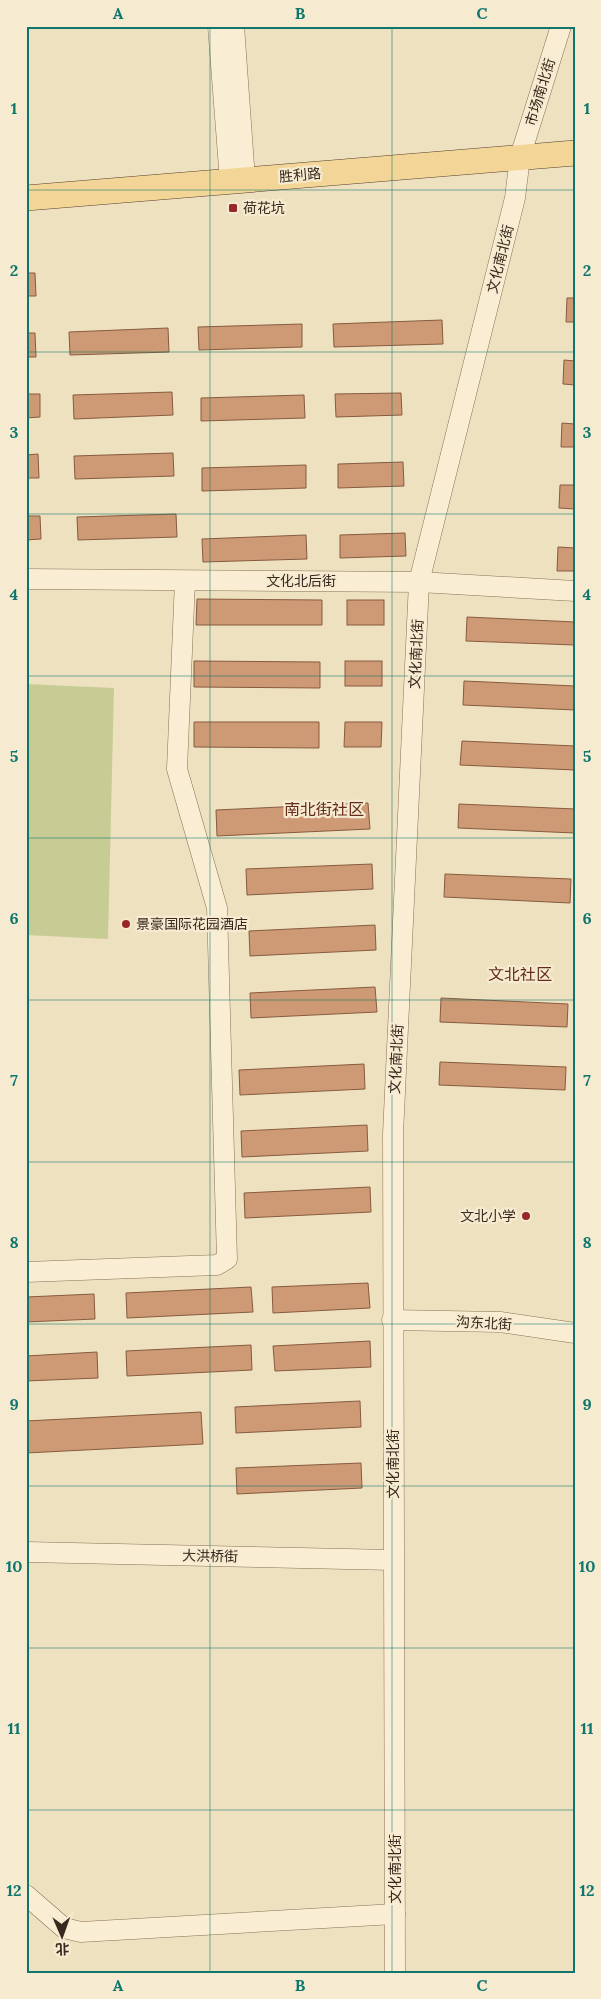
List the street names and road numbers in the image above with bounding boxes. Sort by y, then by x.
street label: 市场南北街 [521,56,559,128]
street label: 胜利路 [278,164,322,186]
street label: 文化南北街 [483,223,517,295]
street label: 文化北后街 [266,572,336,590]
street label: 文化南北街 [405,619,427,689]
street label: 文化南北街 [385,1024,407,1094]
street label: 沟东北街 [456,1313,512,1333]
street label: 文化南北街 [384,1429,402,1499]
street label: 大洪桥街 [182,1547,238,1565]
street label: 文化南北街 [386,1834,404,1904]

